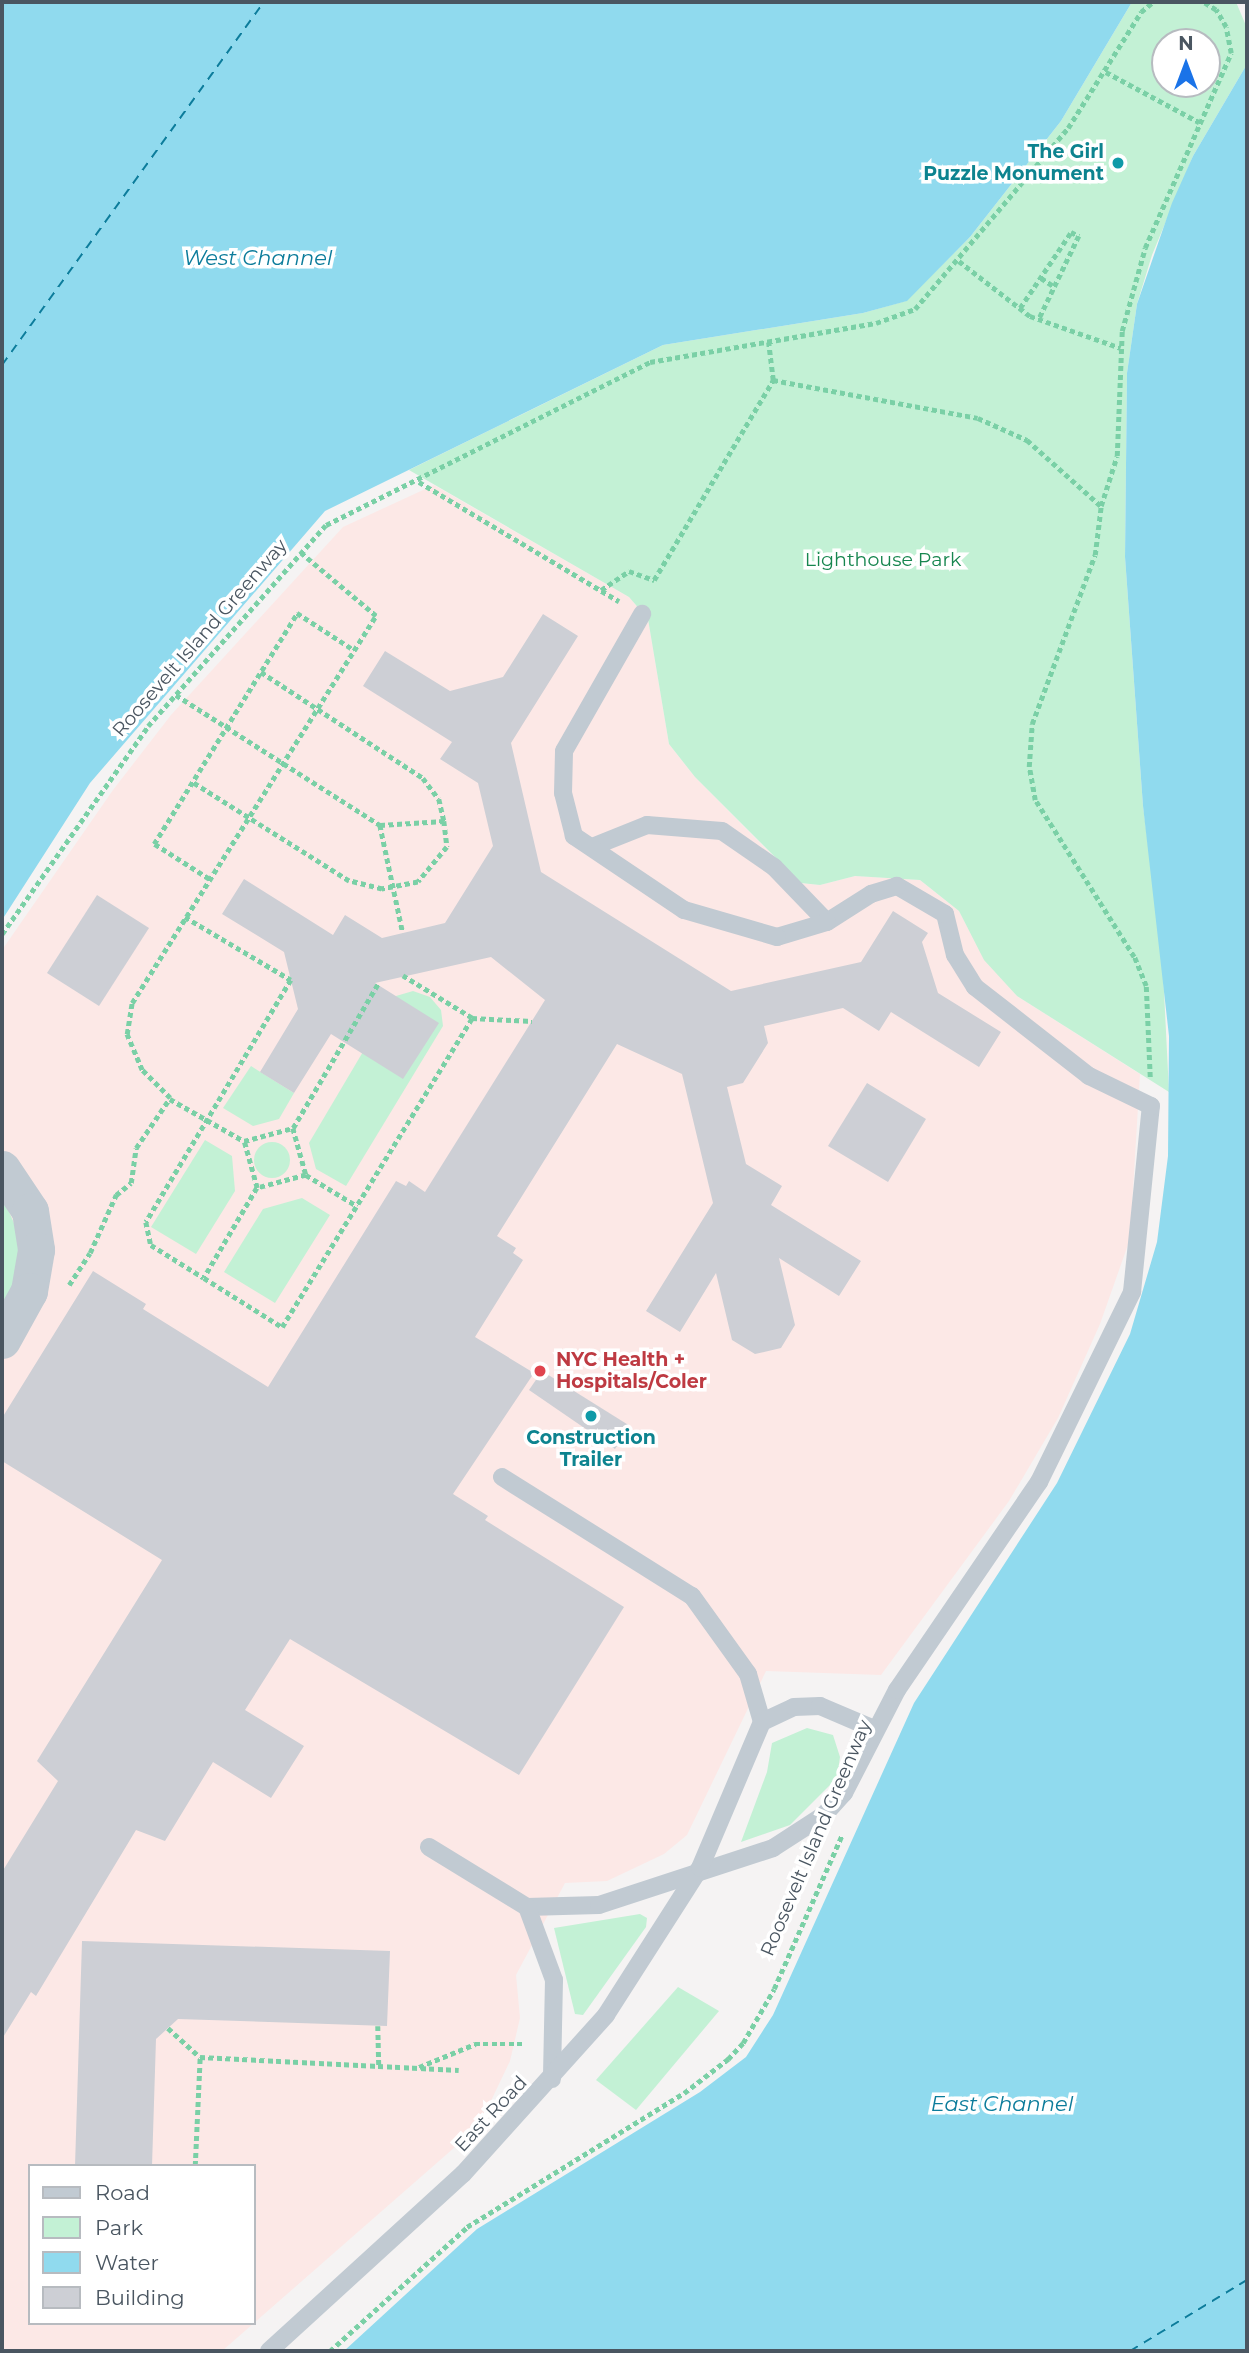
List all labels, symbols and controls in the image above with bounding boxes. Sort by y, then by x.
north arrow [1151,28,1221,98]
text: N [1178,32,1194,55]
place label: The Girl Puzzle Monument [923,141,1104,185]
marker: The Girl Puzzle Monument [1110,155,1126,171]
water label: West Channel [184,245,332,271]
street label: Roosevelt Island Greenway [108,535,292,741]
park label: Lighthouse Park [805,549,961,571]
place label: NYC Health + Hospitals/Coler [556,1349,707,1393]
marker: NYC Health + Hospitals/Coler [530,1361,550,1381]
marker: Construction Trailer [583,1408,599,1424]
place label: Construction Trailer [526,1427,656,1471]
street label: Roosevelt Island Greenway [756,1716,876,1960]
street label: East Road [450,2071,532,2157]
water label: East Channel [931,2091,1073,2117]
legend [28,2164,256,2325]
text: Road [95,2180,150,2205]
text: Park [95,2215,143,2240]
text: Water [95,2250,159,2275]
text: Building [95,2285,185,2310]

